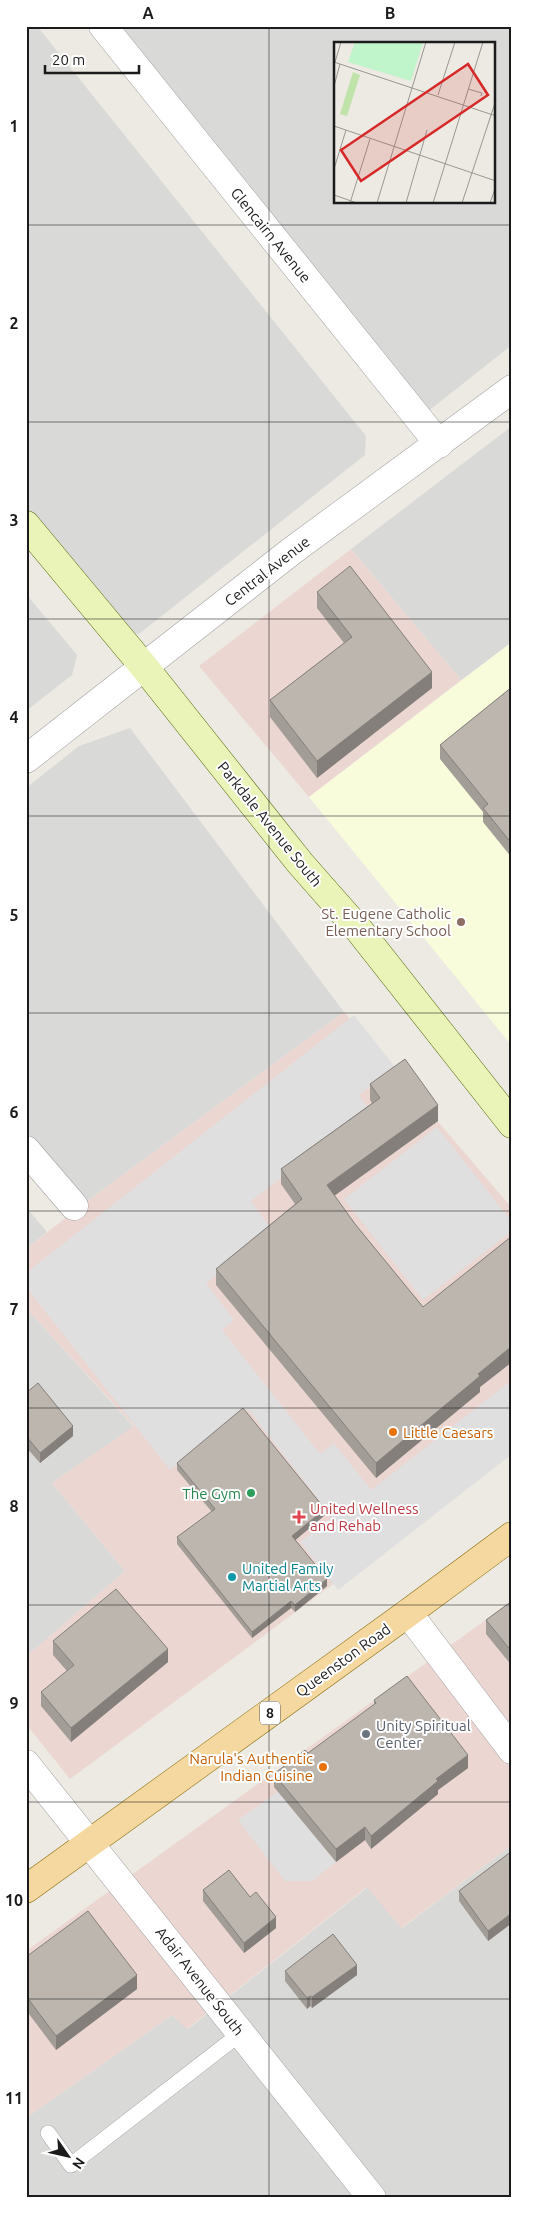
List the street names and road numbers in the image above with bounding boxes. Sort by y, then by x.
street label: Glencairn Avenue [228,184,314,286]
street label: Central Avenue [221,533,313,609]
street label: Parkdale Avenue South [215,758,325,890]
street label: Queenston Road [292,1620,394,1700]
road number: 8 [260,1702,280,1725]
street label: Adair Avenue South [152,1924,248,2038]

